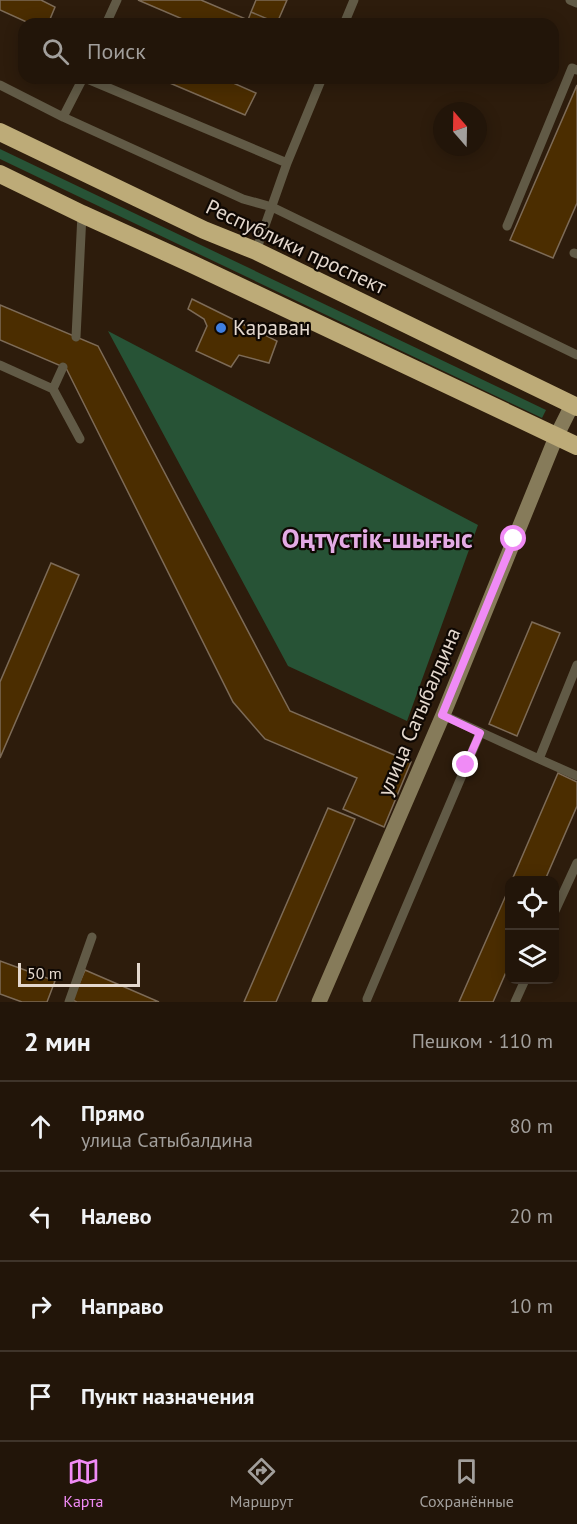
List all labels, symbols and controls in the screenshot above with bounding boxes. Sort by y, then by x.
search box [18,18,559,84]
icon: search [39,35,72,68]
text: Поиск [87,37,146,65]
north arrow [433,102,487,156]
street label: Республики проспект [202,193,391,300]
place label: Караван [233,314,310,341]
marker: Караван [214,321,228,335]
district label: Оңтүстік-шығыс [281,521,473,555]
route start [500,525,526,551]
street label: улица Сатыбалдина [371,623,466,800]
route end [452,751,478,777]
map controls [505,876,559,984]
button: locate [505,876,559,930]
button: layers [505,930,559,984]
scale bar [18,960,140,988]
text: 50 m [27,963,62,983]
text: 2 мин [24,1025,91,1058]
text: Пешком · 110 m [412,1028,553,1054]
text: Прямо [81,1099,144,1127]
icon: ahead [24,1110,57,1143]
text: 80 m [510,1113,553,1139]
text: улица Сатыбалдина [81,1127,253,1153]
icon: left [24,1200,57,1233]
text: Налево [81,1202,152,1230]
text: 20 m [510,1203,553,1229]
icon: right [24,1290,57,1323]
text: Направо [81,1292,164,1320]
text: 10 m [510,1293,553,1319]
icon: arrive [24,1380,57,1413]
text: Пункт назначения [81,1382,254,1410]
tab: Карта [63,1455,104,1511]
tab: Маршрут [230,1455,293,1511]
tab: Сохранённые [419,1455,514,1511]

